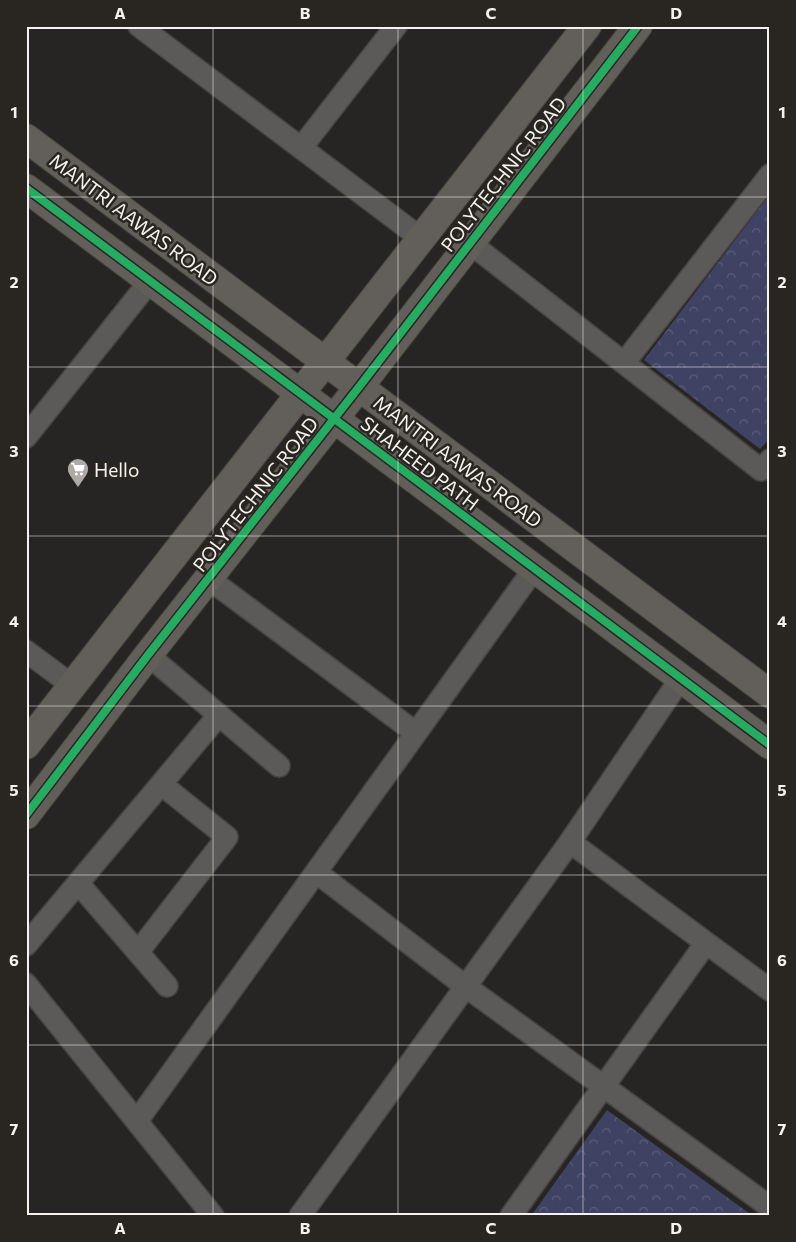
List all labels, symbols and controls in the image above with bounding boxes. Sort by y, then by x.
text: A [114,3,126,22]
text: B [300,3,311,22]
text: C [486,3,497,22]
text: D [670,3,682,22]
street label: POLYTECHNIC ROAD [435,92,571,256]
text: 1 [10,102,18,121]
text: 1 [778,102,786,121]
street label: MANTRI AAWAS ROAD [45,148,223,290]
text: 2 [9,272,19,291]
text: 2 [777,272,787,291]
street label: MANTRI AAWAS ROAD [369,390,547,532]
street label: SHAHEED PATH [356,411,484,515]
street label: POLYTECHNIC ROAD [187,412,323,576]
text: 3 [9,441,19,460]
text: 3 [777,441,787,460]
supermarket icon: Hello [66,457,90,488]
place label: Hello [94,458,139,481]
text: 4 [9,611,19,630]
text: 4 [777,611,787,630]
text: 5 [9,780,19,799]
text: 5 [777,780,787,799]
text: 6 [9,950,19,969]
text: 6 [777,950,787,969]
text: 7 [10,1119,19,1138]
text: 7 [778,1119,787,1138]
text: A [114,1218,126,1237]
text: B [300,1218,311,1237]
text: C [486,1218,497,1237]
text: D [670,1218,682,1237]

